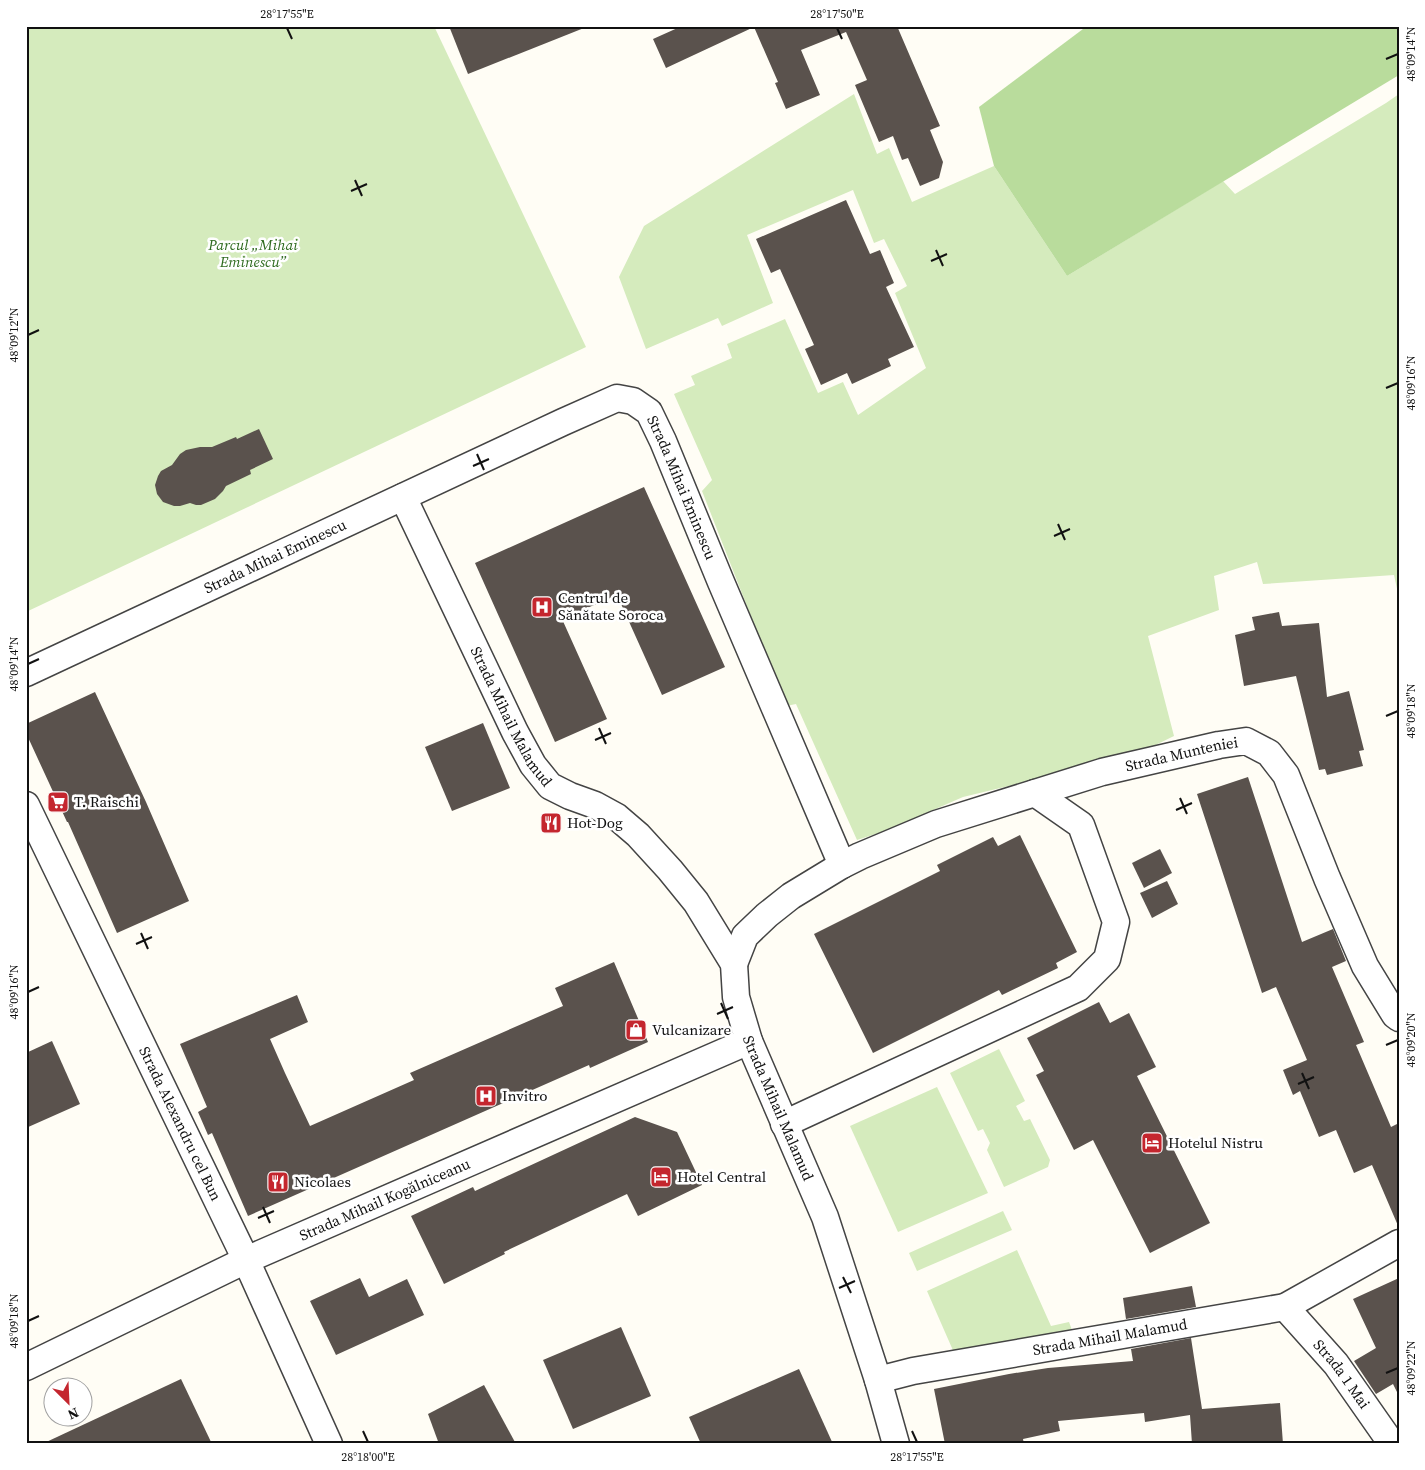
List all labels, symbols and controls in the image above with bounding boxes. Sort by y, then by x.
text: 28°17'55"E [260,6,314,22]
text: 28°17'50"E [810,6,864,22]
text: 48°09'14"N [1403,26,1419,82]
park label: Parcul „Mihai Eminescu” [207,234,298,272]
text: 48°09'12"N [6,307,22,363]
text: 48°09'16"N [1403,355,1419,411]
street label: Strada Mihai Eminescu [642,412,722,563]
street label: Strada Mihai Eminescu [200,514,350,598]
place label: Centrul de Sănătate Soroca [558,587,664,625]
hospital icon: Centrul de Sănătate Soroca [530,595,554,619]
text: 48°09'14"N [6,636,22,692]
street label: Strada Mihail Malamud [466,643,558,791]
text: 48°09'18"N [1403,683,1419,739]
street label: Strada Munteniei [1123,731,1239,776]
supermarket icon: T. Raischi [46,790,70,814]
place label: T. Raischi [74,791,139,812]
restaurant icon: Hot-Dog [539,811,563,835]
place label: Hot-Dog [567,812,623,833]
text: 48°09'16"N [6,964,22,1020]
text: 48°09'20"N [1403,1012,1419,1068]
shop icon: Vulcanizare [624,1018,648,1042]
place label: Vulcanizare [652,1019,731,1040]
street label: Strada Mihail Malamud [738,1033,819,1184]
street label: Strada Alexandru cel Bun [134,1043,227,1204]
hospital icon: Invitro [474,1084,498,1108]
place label: Invitro [502,1085,548,1106]
hotel icon: Hotelul Nistru [1140,1131,1164,1155]
place label: Hotelul Nistru [1168,1132,1263,1153]
street label: Strada Mihail Kogălniceanu [296,1153,473,1246]
hotel icon: Hotel Central [649,1165,673,1189]
place label: Hotel Central [677,1166,767,1187]
restaurant icon: Nicolaes [266,1170,290,1194]
place label: Nicolaes [294,1171,351,1192]
text: 48°09'18"N [6,1293,22,1349]
street label: Strada Mihail Malamud [1031,1313,1189,1360]
street label: Strada 1 Mai [1309,1335,1375,1413]
text: 48°09'22"N [1403,1340,1419,1396]
north arrow [42,1378,92,1428]
text: N [65,1403,82,1425]
text: 28°18'00"E [341,1449,395,1465]
text: 28°17'55"E [890,1449,944,1465]

